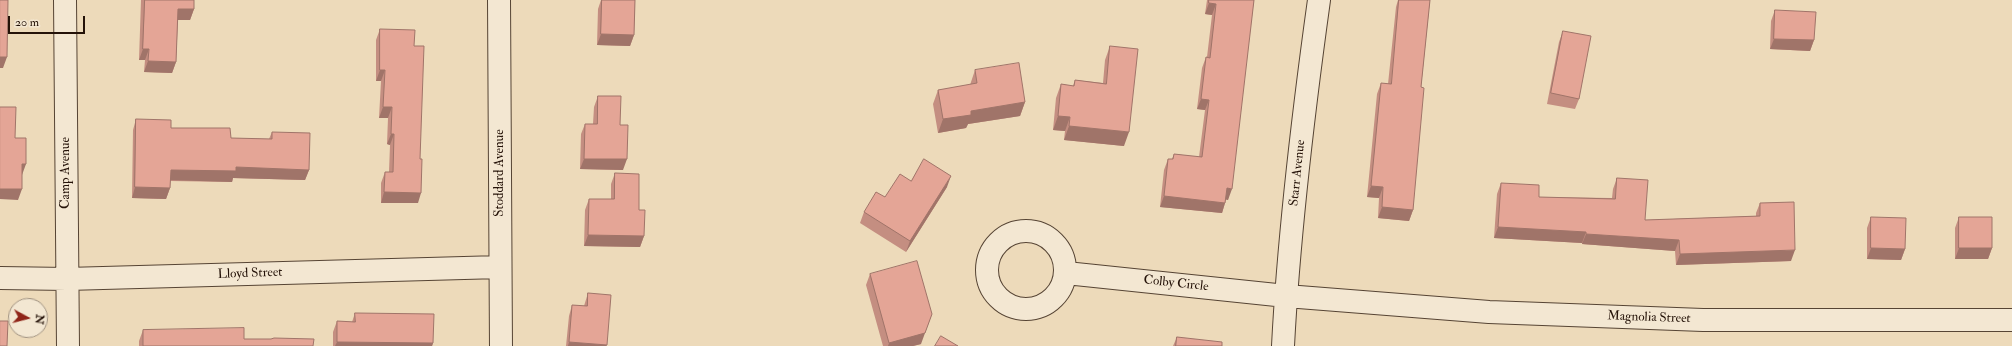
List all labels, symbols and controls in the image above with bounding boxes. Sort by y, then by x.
scale bar [10,8,87,34]
text: 20 m [15,15,39,30]
street label: Stoddard Avenue [492,129,508,217]
street label: Camp Avenue [58,137,74,209]
street label: Starr Avenue [1287,139,1309,207]
street label: Lloyd Street [217,265,283,283]
street label: Colby Circle [1143,273,1209,295]
north arrow [8,298,48,338]
street label: Magnolia Street [1607,309,1691,327]
text: N [32,314,46,325]

